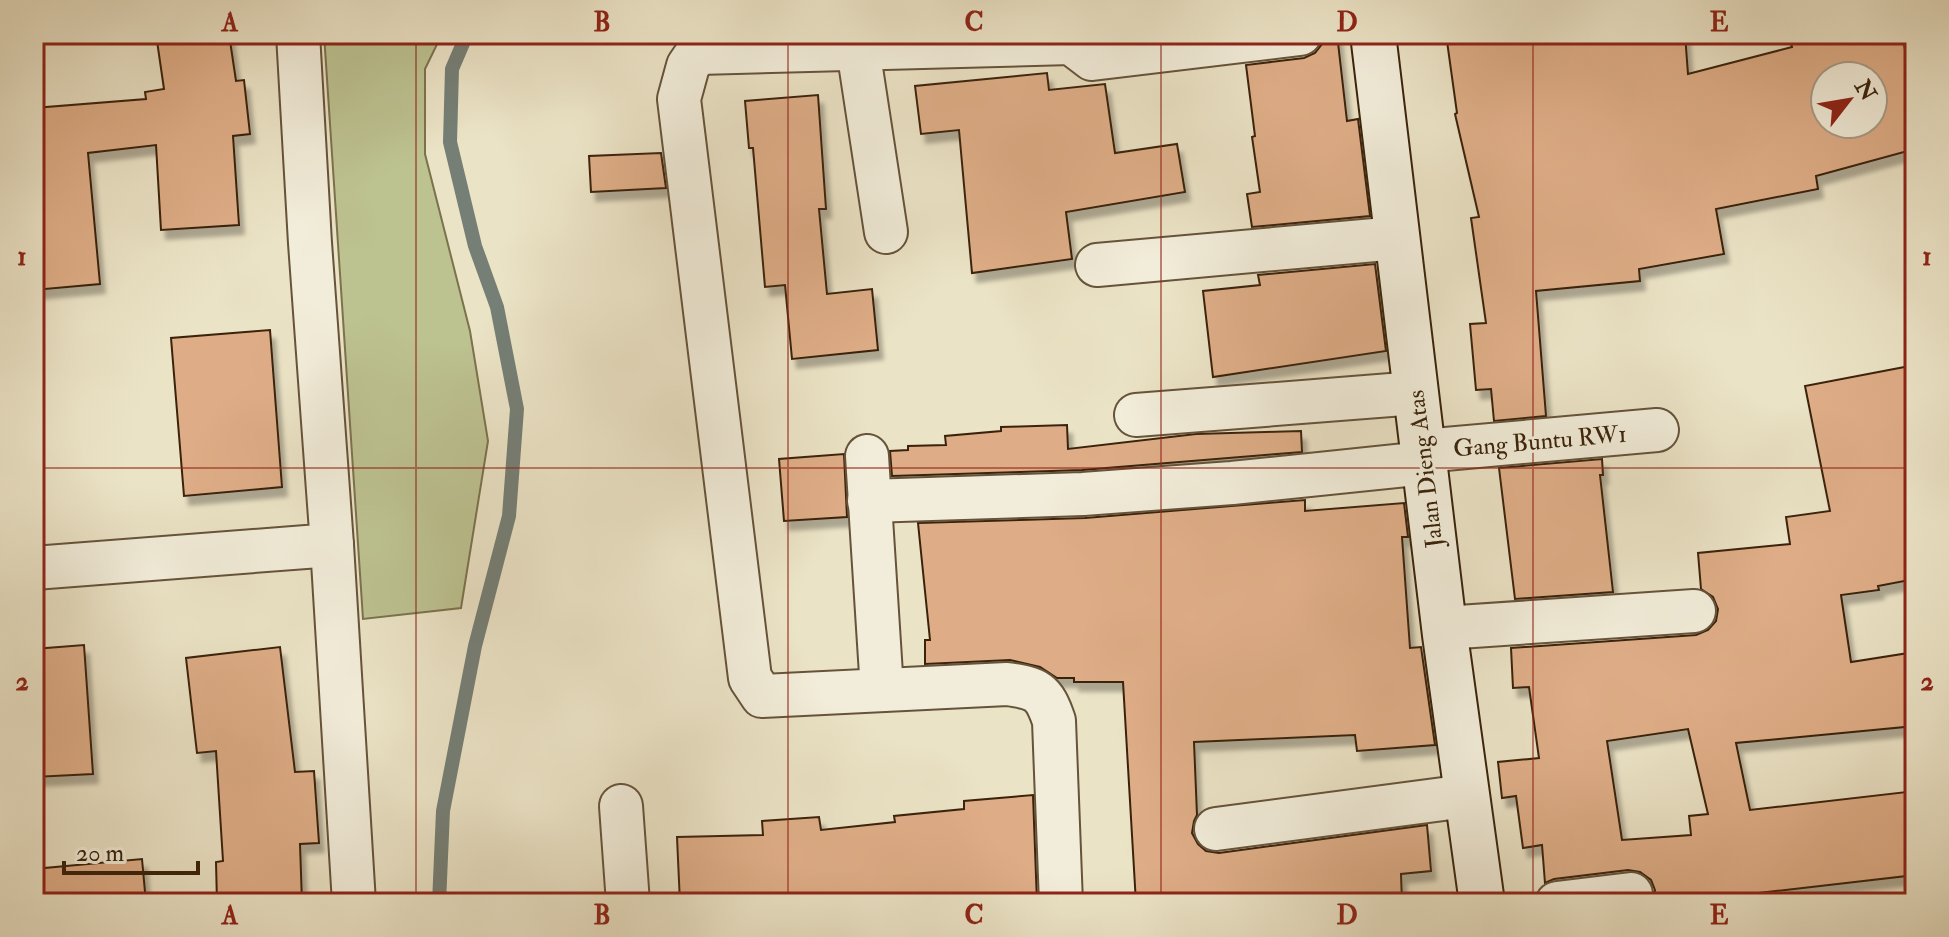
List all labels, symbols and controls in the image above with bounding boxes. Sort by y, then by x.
text: A [221,7,239,39]
text: B [593,7,611,39]
text: C [964,7,984,39]
text: D [1336,7,1358,39]
text: E [1710,7,1729,39]
north arrow [1809,60,1889,140]
text: N [1848,74,1883,106]
text: 1 [17,241,27,273]
text: 1 [1922,241,1932,273]
street label: Jalan Dieng Atas [1400,388,1451,551]
street label: Gang Buntu RW1 [1452,418,1628,465]
text: 2 [15,666,29,698]
text: 2 [1920,666,1934,698]
scale bar [64,825,198,875]
text: 20 m [76,838,125,869]
text: A [221,900,239,932]
text: B [593,900,611,932]
text: C [964,900,984,932]
text: D [1336,900,1358,932]
text: E [1710,900,1729,932]

